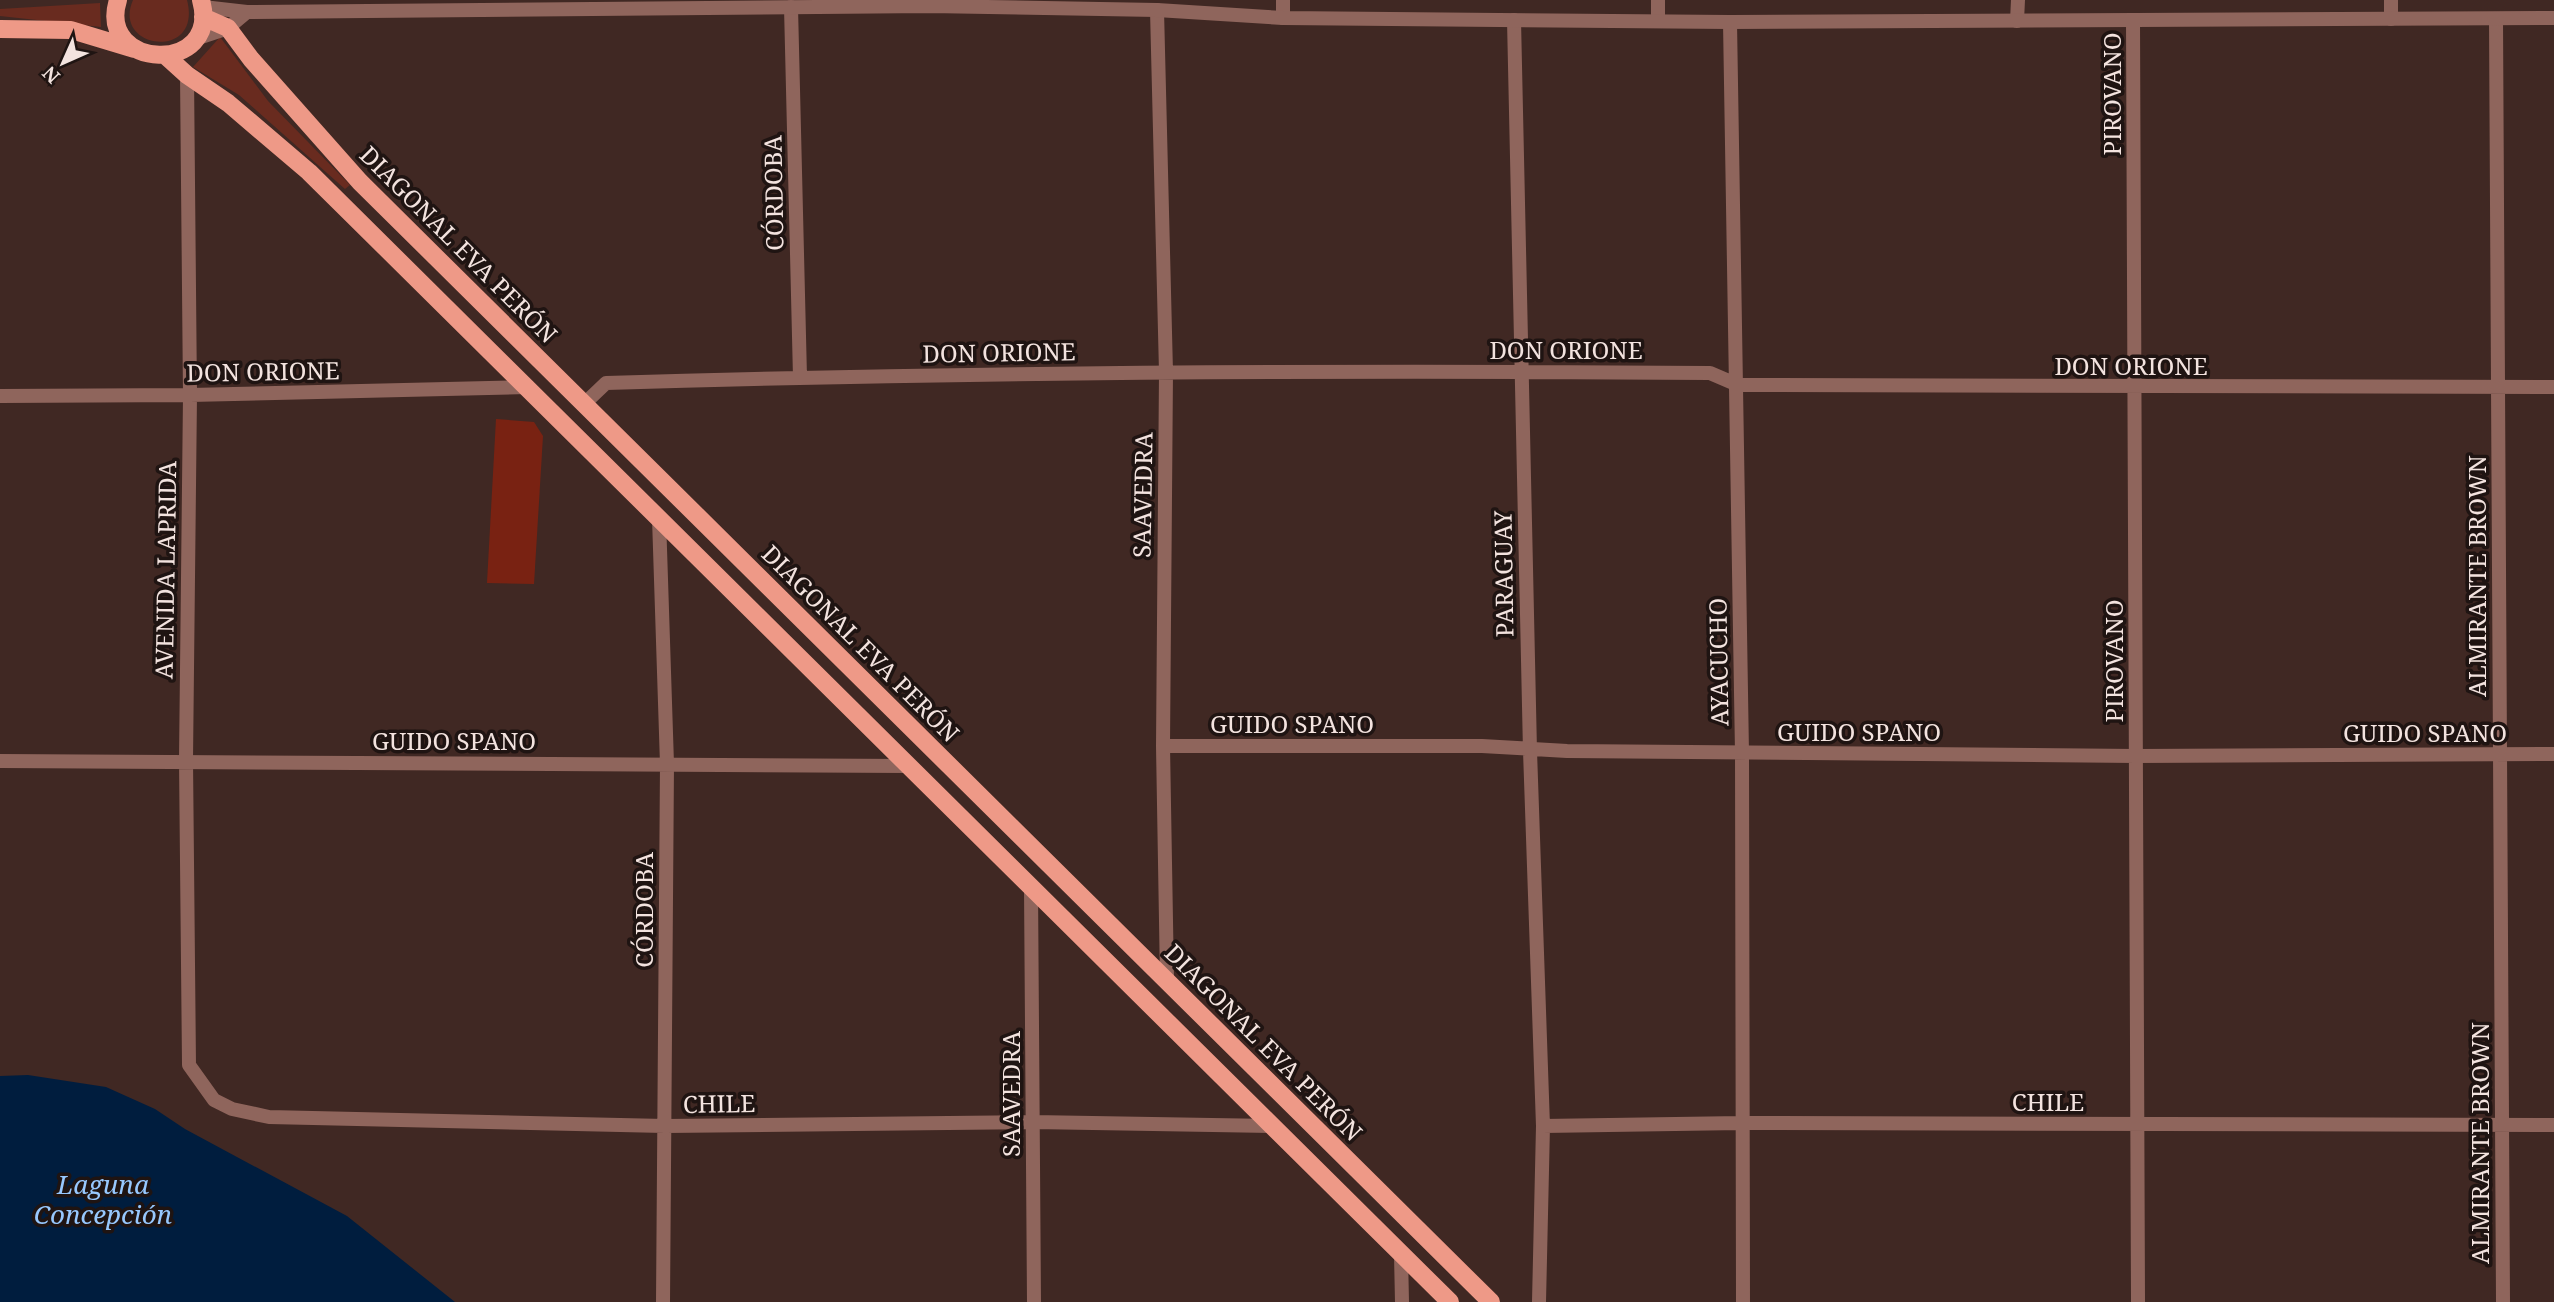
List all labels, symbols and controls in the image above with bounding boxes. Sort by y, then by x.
north arrow [28,28,98,98]
street label: PIROVANO [2095,32,2128,156]
text: N [36,61,65,90]
street label: CÓRDOBA [755,135,791,251]
street label: DIAGONAL EVA PERÓN [353,138,565,350]
street label: DON ORIONE [1489,333,1643,366]
street label: DON ORIONE [922,334,1076,370]
street label: DON ORIONE [2054,349,2208,382]
street label: DON ORIONE [186,353,340,389]
street label: SAAVEDRA [1124,432,1160,558]
street label: ALMIRANTE BROWN [2460,455,2493,697]
street label: AVENIDA LAPRIDA [147,461,183,679]
street label: PARAGUAY [1485,509,1521,638]
street label: DIAGONAL EVA PERÓN [755,537,967,749]
street label: AYACUCHO [1700,597,1736,727]
street label: PIROVANO [2097,599,2130,723]
street label: GUIDO SPANO [1210,707,1374,740]
street label: GUIDO SPANO [1777,715,1941,748]
street label: GUIDO SPANO [2343,716,2507,749]
street label: GUIDO SPANO [372,724,536,757]
street label: CÓRDOBA [627,852,660,968]
street label: DIAGONAL EVA PERÓN [1158,936,1370,1148]
street label: ALMIRANTE BROWN [2463,1022,2496,1264]
street label: SAAVEDRA [994,1031,1027,1157]
street label: CHILE [2012,1085,2084,1118]
street label: CHILE [682,1086,756,1120]
water label: Laguna Concepción [34,1166,173,1232]

